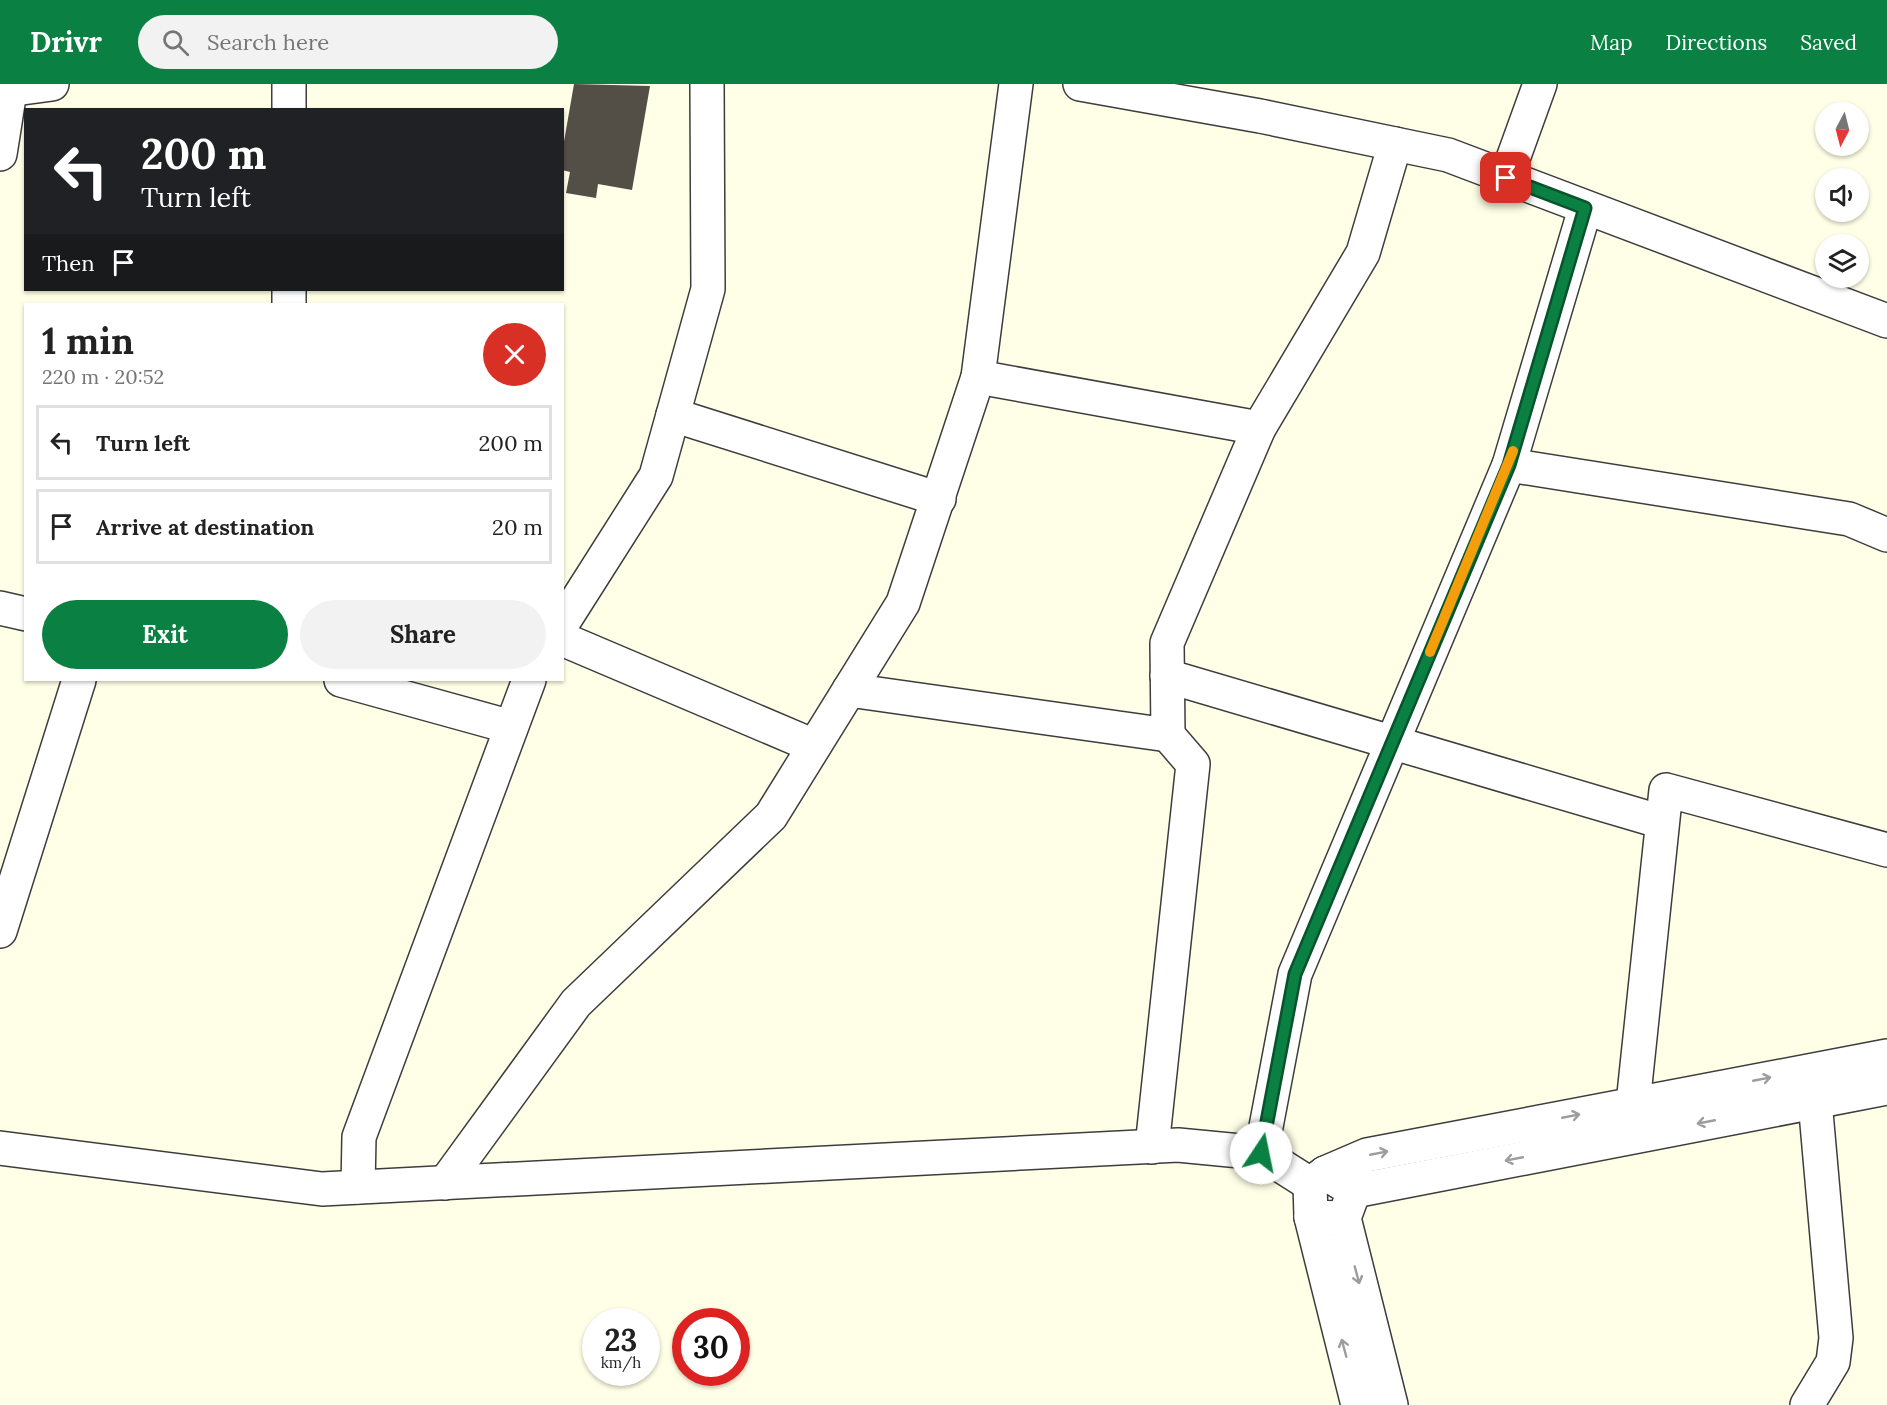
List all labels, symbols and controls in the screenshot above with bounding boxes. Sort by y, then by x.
search box [138,15,558,69]
text: Drivr [30,24,102,60]
icon: search [159,26,192,59]
text: Search here [207,28,329,56]
text: Map [1590,29,1633,56]
text: Directions [1666,29,1767,56]
text: Saved [1800,29,1857,56]
north arrow [1815,102,1869,156]
map controls [1815,102,1869,288]
text: 200 m [141,127,267,181]
icon: left [42,132,120,210]
pin [1480,152,1531,203]
icon: arrive [1489,161,1522,194]
button: sound [1815,168,1869,222]
text: Turn left [141,180,251,214]
button: layers [1815,234,1869,288]
icon: arrive [107,246,140,279]
text: Then [42,249,95,277]
text: 1 min [42,318,134,364]
button: close [483,323,546,386]
text: 220 m · 20:52 [42,364,164,389]
icon: left [45,426,78,459]
text: Turn left [96,429,190,457]
text: 200 m [478,429,543,457]
icon: arrive [45,510,78,543]
text: Arrive at destination [96,513,314,541]
text: 20 m [492,513,543,541]
button: Exit [42,600,288,669]
button: Share [300,600,546,669]
one-way arrow [1752,1073,1772,1084]
one-way arrow [1560,1110,1580,1121]
one-way arrow [1696,1117,1716,1128]
position arrow [1229,1121,1293,1185]
one-way arrow [1369,1147,1389,1158]
one-way arrow [1505,1154,1524,1165]
one-way arrow [1352,1265,1364,1284]
speed limit sign: 30 [672,1308,750,1386]
text: 23 [605,1321,637,1359]
one-way arrow [1337,1339,1349,1358]
text: km/h [601,1353,641,1372]

